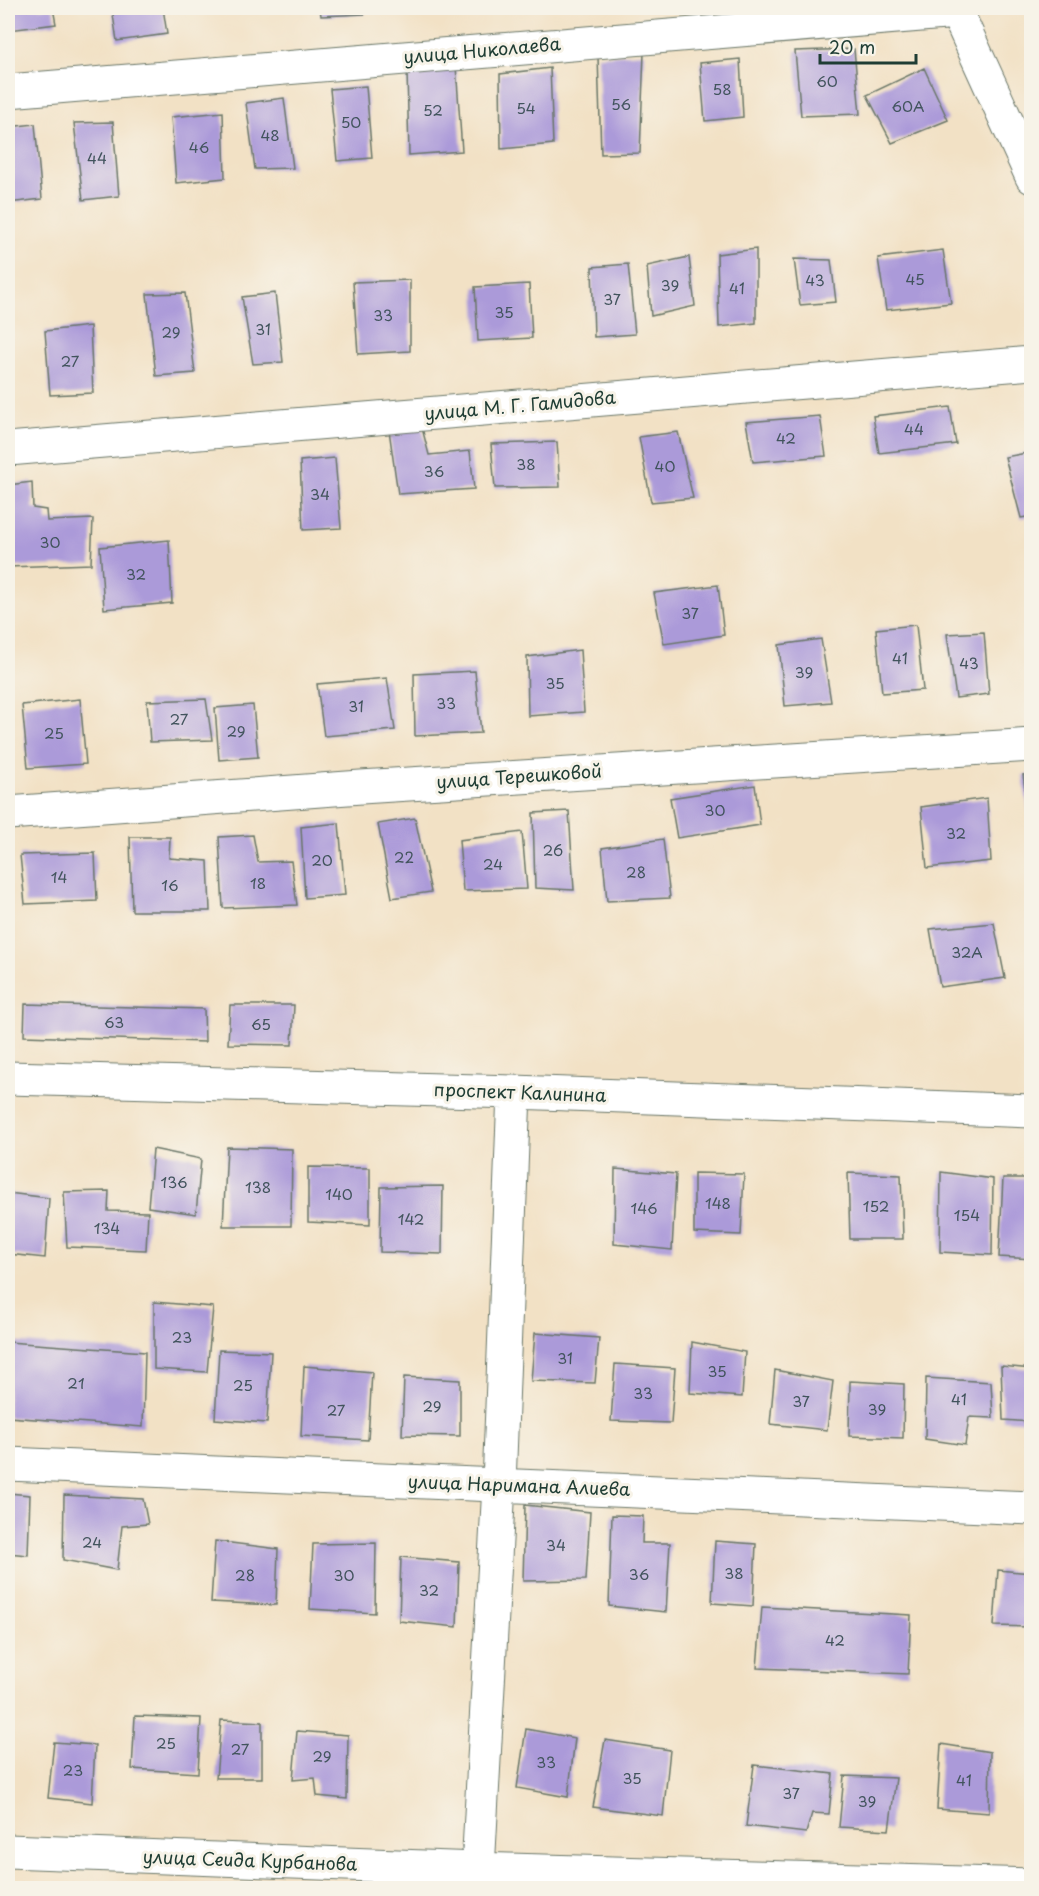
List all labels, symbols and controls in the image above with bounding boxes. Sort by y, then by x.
scale bar [820,27,916,65]
street label: улица Николаева [402,29,562,70]
text: 20 m [829,33,875,60]
house number: 60 [816,69,838,92]
house number: 58 [712,77,732,100]
house number: 56 [611,92,631,115]
house number: 60А [892,94,924,117]
house number: 54 [516,96,536,119]
house number: 52 [423,98,443,121]
house number: 50 [341,110,361,133]
house number: 48 [260,123,280,146]
house number: 46 [189,135,209,158]
house number: 44 [87,146,107,169]
house number: 45 [905,267,925,290]
house number: 43 [805,268,825,291]
house number: 39 [661,273,679,296]
house number: 41 [729,276,745,299]
house number: 37 [603,287,621,310]
house number: 35 [494,300,514,323]
house number: 33 [373,303,393,326]
house number: 31 [255,317,271,340]
house number: 29 [161,320,181,343]
house number: 27 [61,349,80,372]
street label: улица М. Г. Гамидова [423,383,617,426]
house number: 44 [904,417,924,440]
house number: 42 [776,426,796,449]
house number: 38 [516,452,536,475]
house number: 40 [655,454,675,477]
house number: 36 [424,459,444,482]
house number: 34 [310,482,330,505]
house number: 30 [40,530,60,553]
house number: 32 [126,562,146,585]
house number: 37 [681,601,699,624]
house number: 41 [892,646,908,669]
house number: 43 [959,651,979,674]
house number: 39 [795,660,813,683]
house number: 35 [545,671,565,694]
house number: 33 [436,691,456,714]
house number: 31 [348,694,364,717]
house number: 27 [170,707,189,730]
house number: 29 [226,719,246,742]
house number: 25 [44,721,64,744]
street label: улица Терешковой [435,756,603,795]
house number: 30 [705,798,725,821]
house number: 32 [946,821,966,844]
house number: 26 [543,838,563,861]
house number: 22 [394,845,414,868]
house number: 20 [311,848,333,871]
house number: 24 [483,852,503,875]
house number: 28 [626,860,646,883]
house number: 14 [51,865,67,888]
house number: 18 [250,871,266,894]
house number: 16 [161,873,179,896]
house number: 32А [951,940,983,963]
house number: 63 [104,1010,124,1033]
house number: 65 [251,1012,271,1035]
street label: проспект Калинина [433,1075,607,1108]
house number: 136 [160,1170,188,1193]
house number: 138 [245,1175,271,1198]
house number: 140 [325,1182,353,1205]
house number: 148 [705,1191,731,1214]
house number: 152 [863,1194,889,1217]
house number: 146 [630,1196,658,1219]
house number: 154 [954,1203,980,1226]
house number: 142 [398,1207,424,1230]
house number: 134 [94,1216,120,1239]
house number: 23 [172,1325,192,1348]
house number: 31 [557,1346,573,1369]
house number: 35 [707,1359,727,1382]
house number: 21 [67,1371,85,1394]
house number: 25 [233,1373,253,1396]
house number: 33 [633,1381,653,1404]
house number: 41 [951,1387,967,1410]
house number: 37 [792,1389,810,1412]
house number: 29 [422,1394,442,1417]
house number: 39 [868,1397,886,1420]
house number: 27 [327,1398,346,1421]
street label: улица Наримана Алиева [407,1467,632,1502]
house number: 24 [82,1530,102,1553]
house number: 34 [546,1533,566,1556]
house number: 38 [724,1561,744,1584]
house number: 36 [629,1562,649,1585]
house number: 28 [235,1563,255,1586]
house number: 30 [334,1563,354,1586]
house number: 32 [419,1578,439,1601]
house number: 42 [825,1628,845,1651]
house number: 25 [156,1731,176,1754]
house number: 27 [231,1737,250,1760]
house number: 29 [312,1744,332,1767]
house number: 33 [536,1750,556,1773]
house number: 23 [63,1758,83,1781]
house number: 35 [622,1766,642,1789]
house number: 41 [956,1768,972,1791]
house number: 37 [782,1781,800,1804]
house number: 39 [858,1789,876,1812]
street label: улица Сеида Курбанова [142,1842,358,1877]

